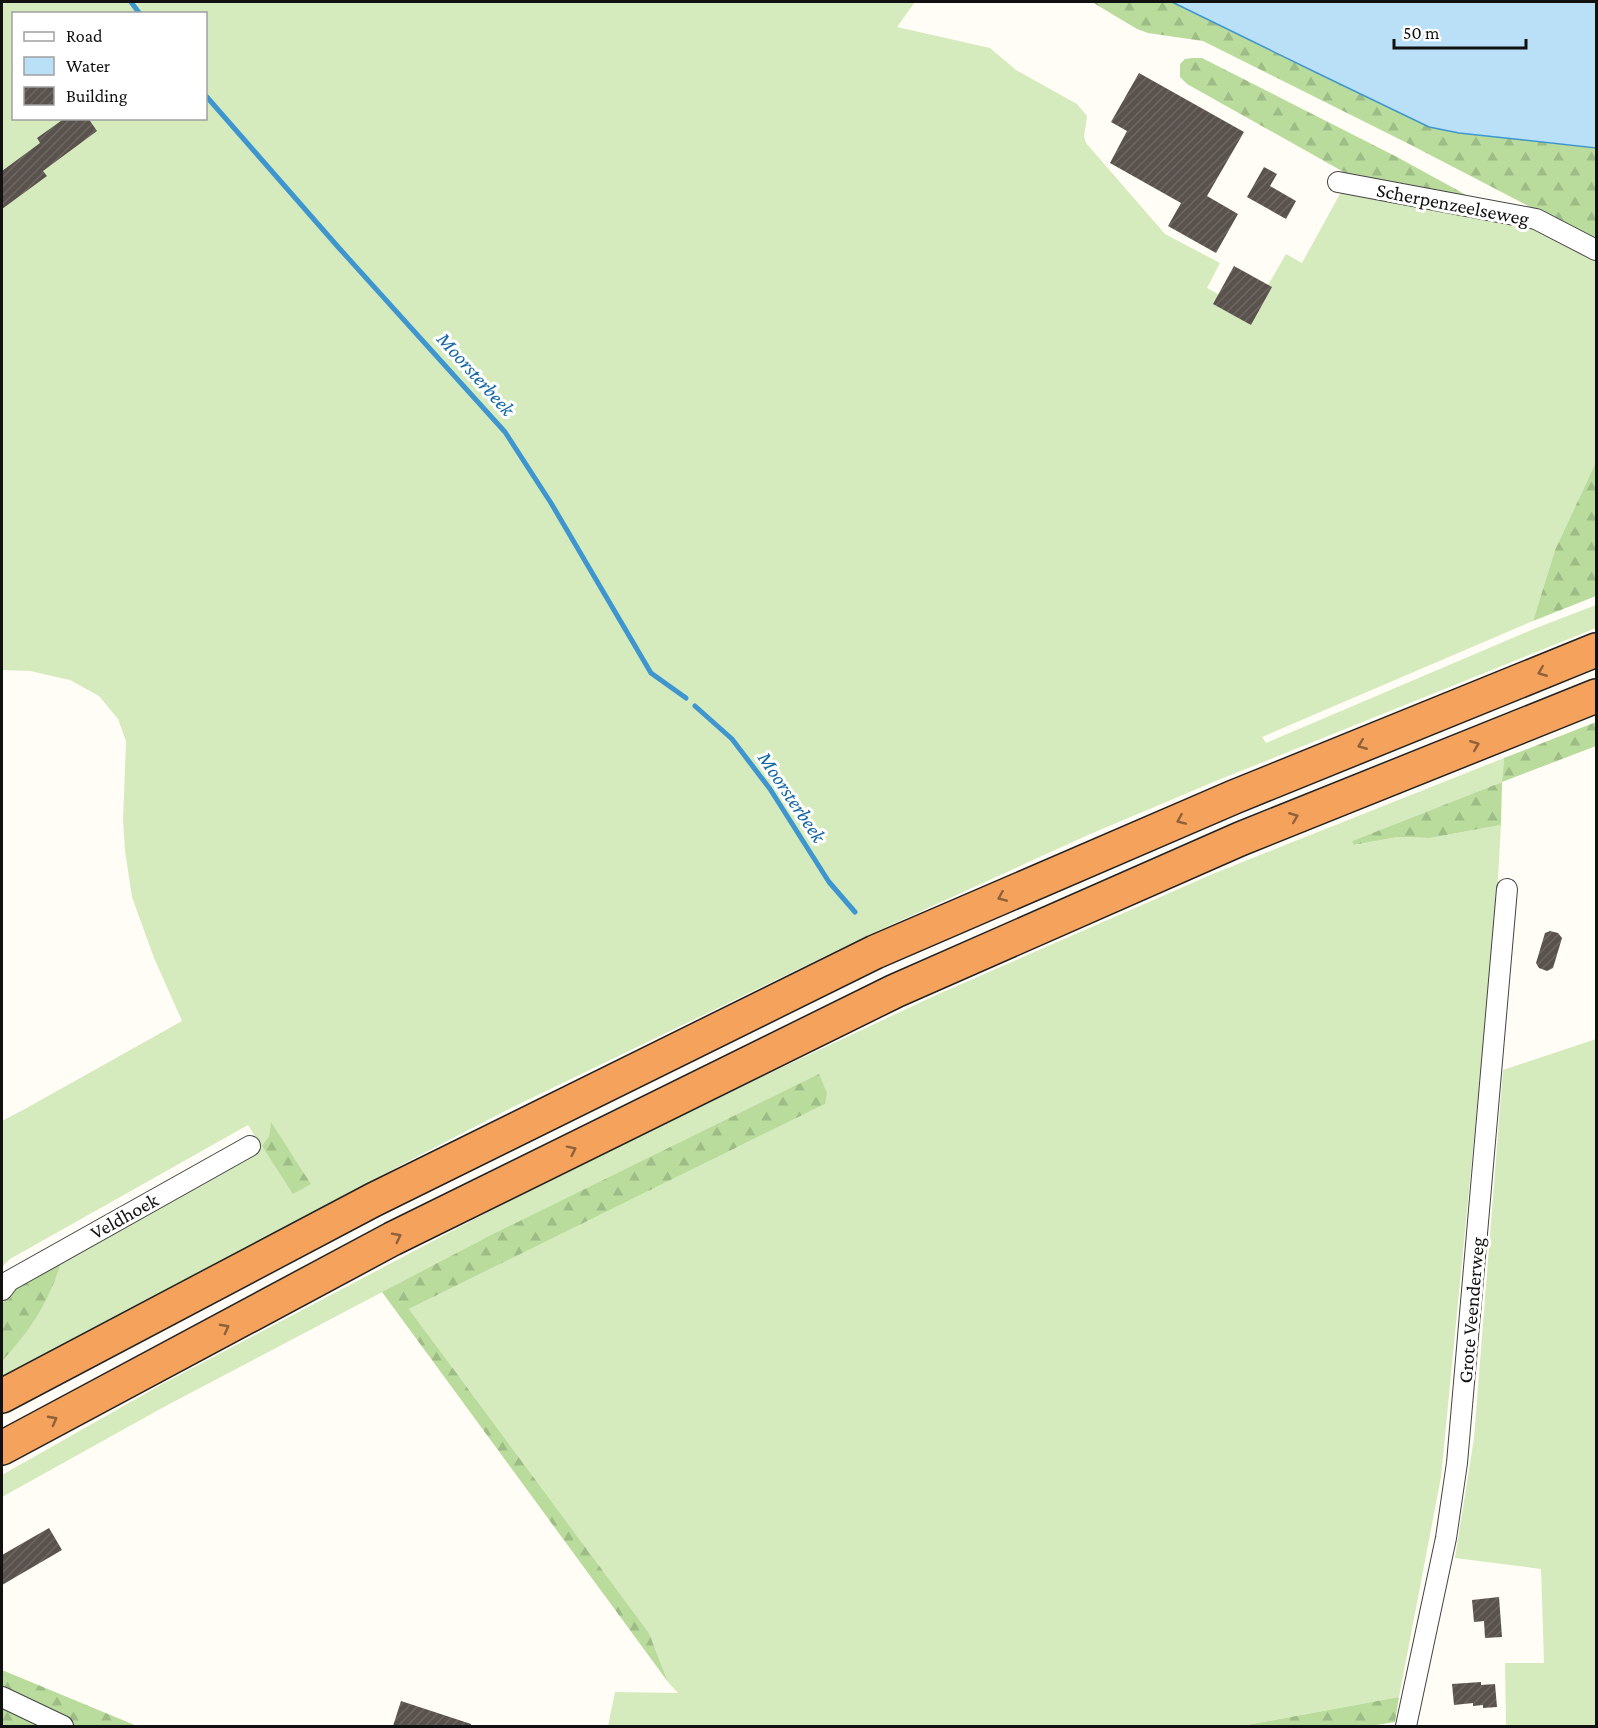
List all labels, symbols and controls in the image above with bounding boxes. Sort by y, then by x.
legend [12,12,207,120]
scale bar [1394,12,1526,50]
text: 50 m [1403,23,1440,43]
text: Road [66,26,103,46]
text: Water [66,56,111,76]
text: Building [66,86,128,106]
street label: Scherpenzeelseweg [1375,178,1532,231]
water label: Moorsterbeek [431,326,521,422]
one-way arrow [1538,665,1549,677]
one-way arrow [1357,738,1368,750]
one-way arrow [1469,740,1480,752]
water label: Moorsterbeek [752,746,832,848]
one-way arrow [1288,812,1299,824]
one-way arrow [1177,813,1188,825]
one-way arrow [998,890,1009,902]
one-way arrow [565,1146,576,1158]
street label: Veldhoek [86,1188,162,1244]
one-way arrow [391,1232,402,1244]
street label: Grote Veenderweg [1454,1236,1489,1384]
one-way arrow [218,1324,229,1335]
one-way arrow [46,1416,57,1427]

